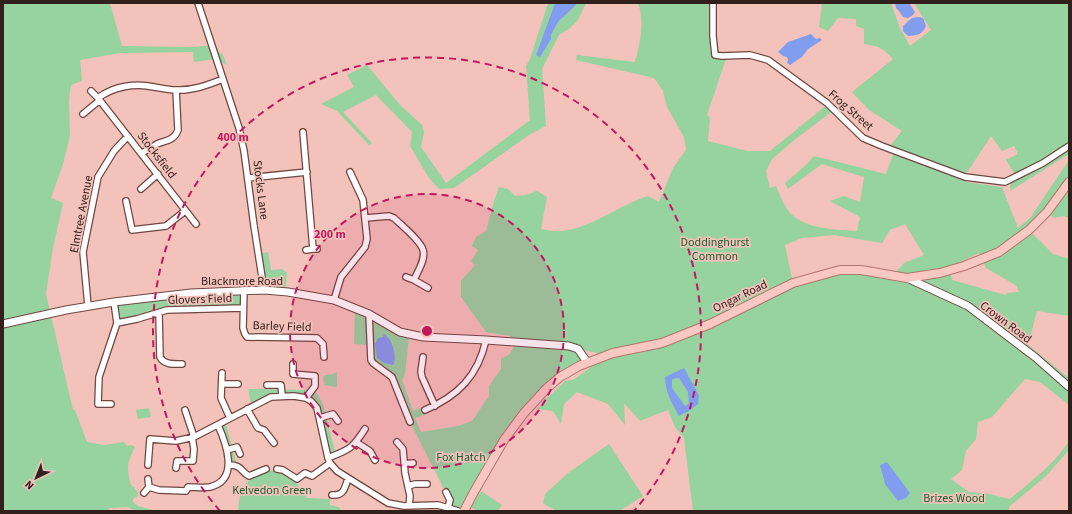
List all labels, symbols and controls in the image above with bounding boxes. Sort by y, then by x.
street label: Frog Street [824,86,877,135]
street label: Stocksfield [133,128,180,182]
text: 400 m [217,129,249,146]
street label: Stocks Lane [248,159,273,221]
street label: Elmtree Avenue [66,174,97,254]
text: 200 m [314,226,346,243]
park label: Doddinghurst Common [681,234,749,265]
street label: Blackmore Road [201,273,283,290]
street label: Ongar Road [710,276,770,317]
street label: Glovers Field [167,290,233,309]
street label: Crown Road [976,297,1035,347]
street label: Barley Field [252,317,312,336]
centre of rings [420,324,434,338]
park label: Fox Hatch [436,449,486,466]
north arrow [16,458,56,498]
text: N [22,477,37,493]
park label: Kelvedon Green [232,482,312,499]
park label: Brizes Wood [923,490,985,507]

